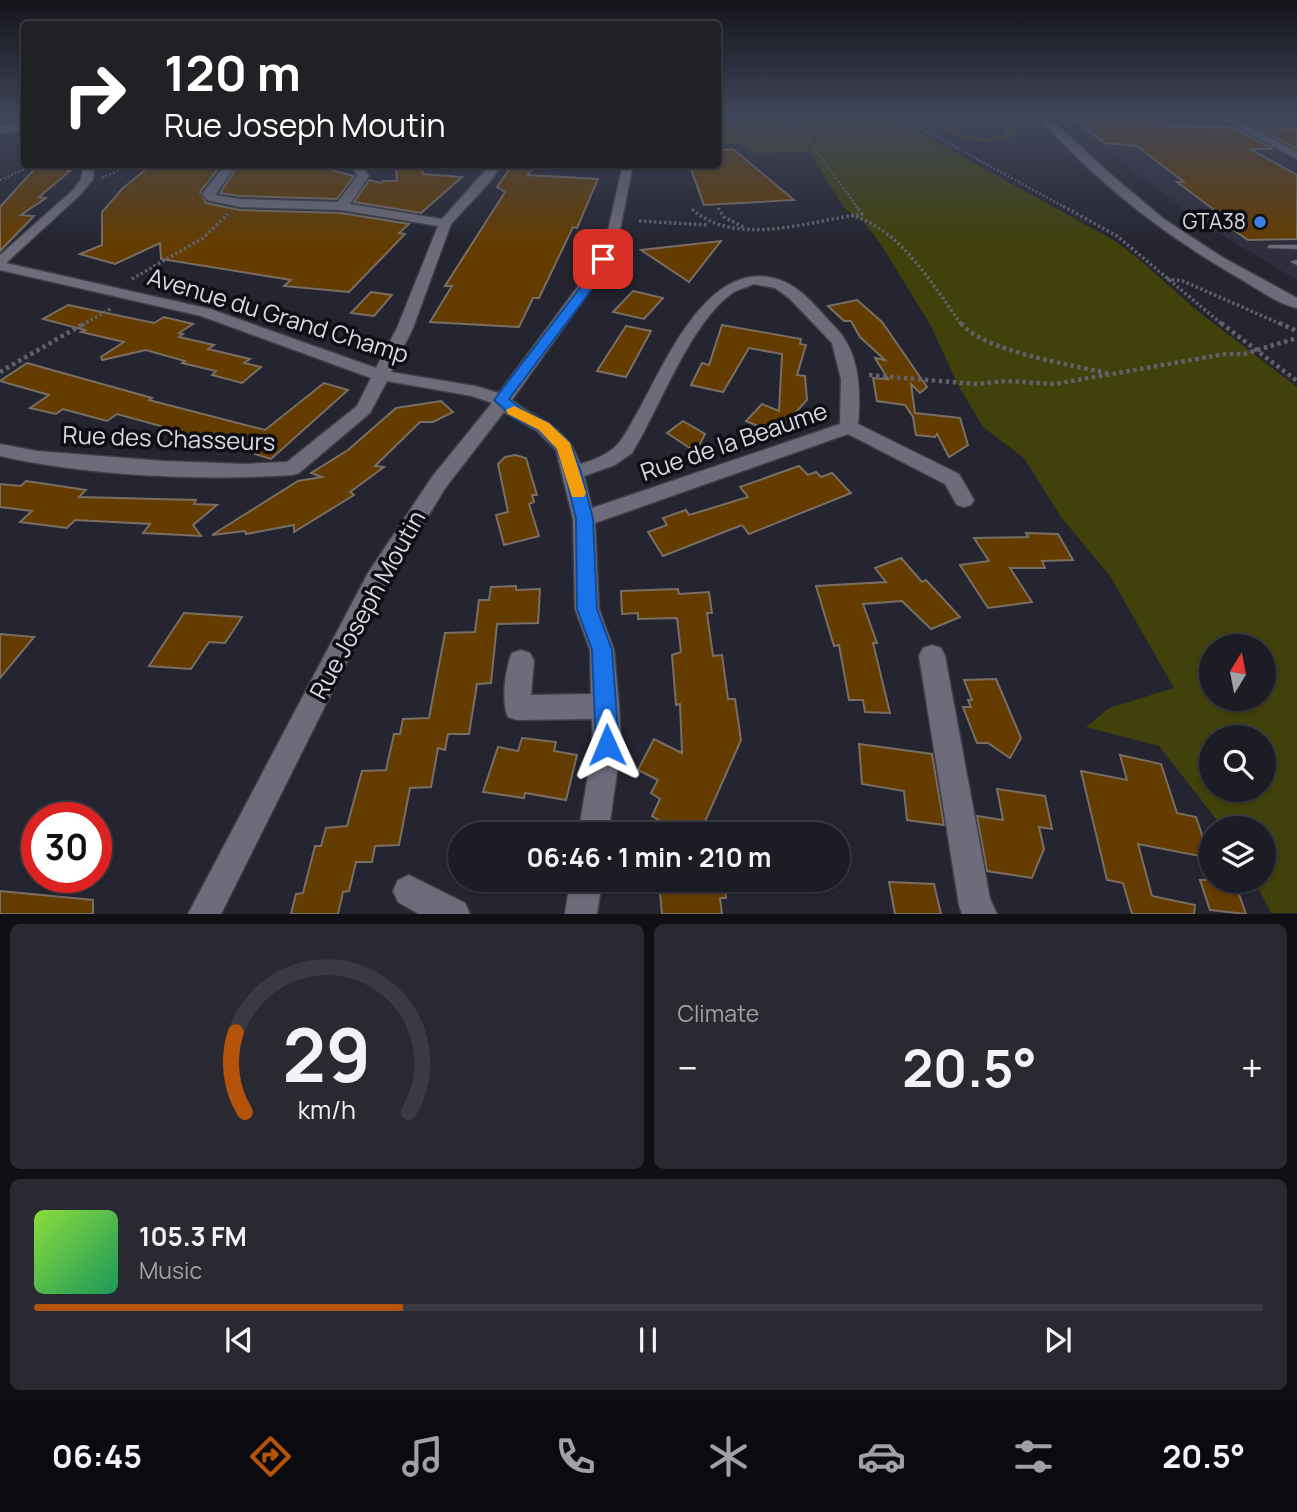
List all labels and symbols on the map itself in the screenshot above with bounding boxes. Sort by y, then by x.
place label: GTA38 [1182,207,1246,235]
marker: GTA38 [1252,214,1268,230]
pin [573,229,633,289]
street label: Avenue du Grand Champ [144,259,413,370]
street label: Rue de la Beaume [636,393,831,488]
street label: Rue des Chasseurs [62,417,276,458]
street label: Rue Joseph Moutin [301,504,432,705]
north arrow [1199,634,1276,710]
position arrow [570,708,644,782]
speed limit sign: 30 [21,802,112,893]

